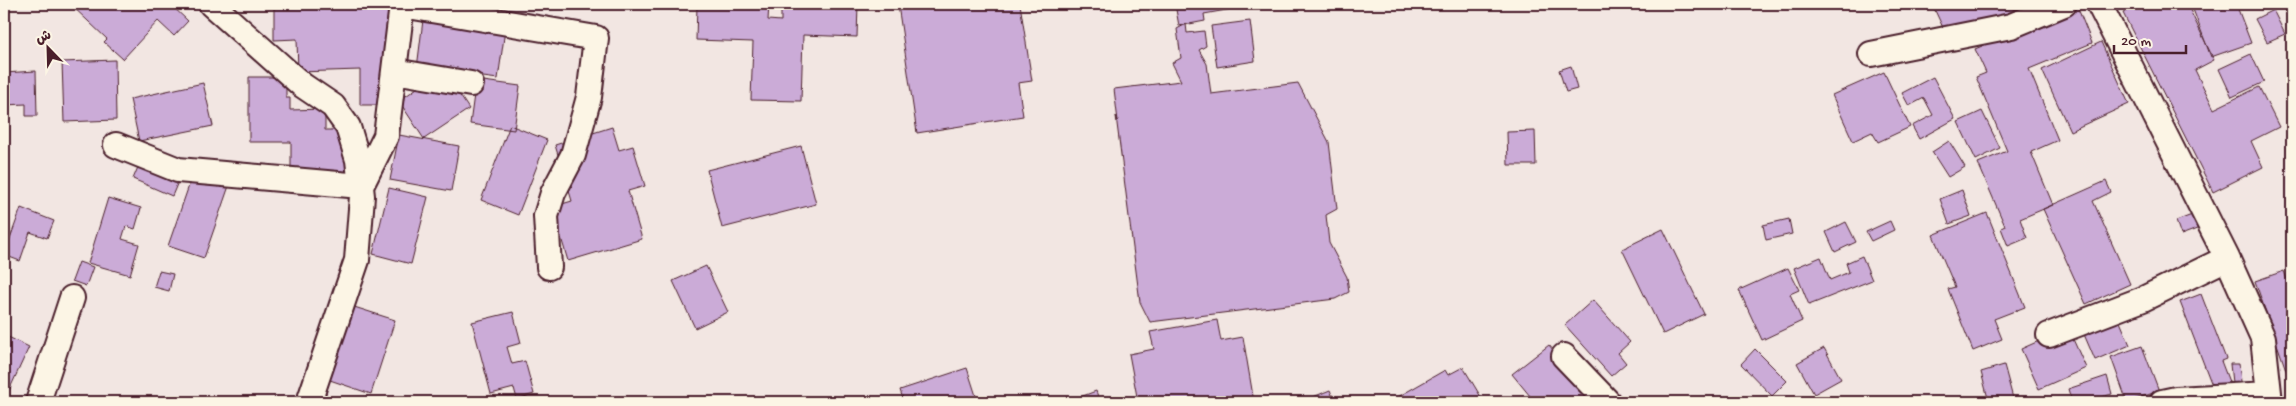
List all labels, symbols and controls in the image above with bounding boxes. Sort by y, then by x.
north arrow [22,22,72,72]
scale bar [2114,22,2186,54]
text: ش [33,28,54,49]
text: 20 m [2121,33,2151,51]

